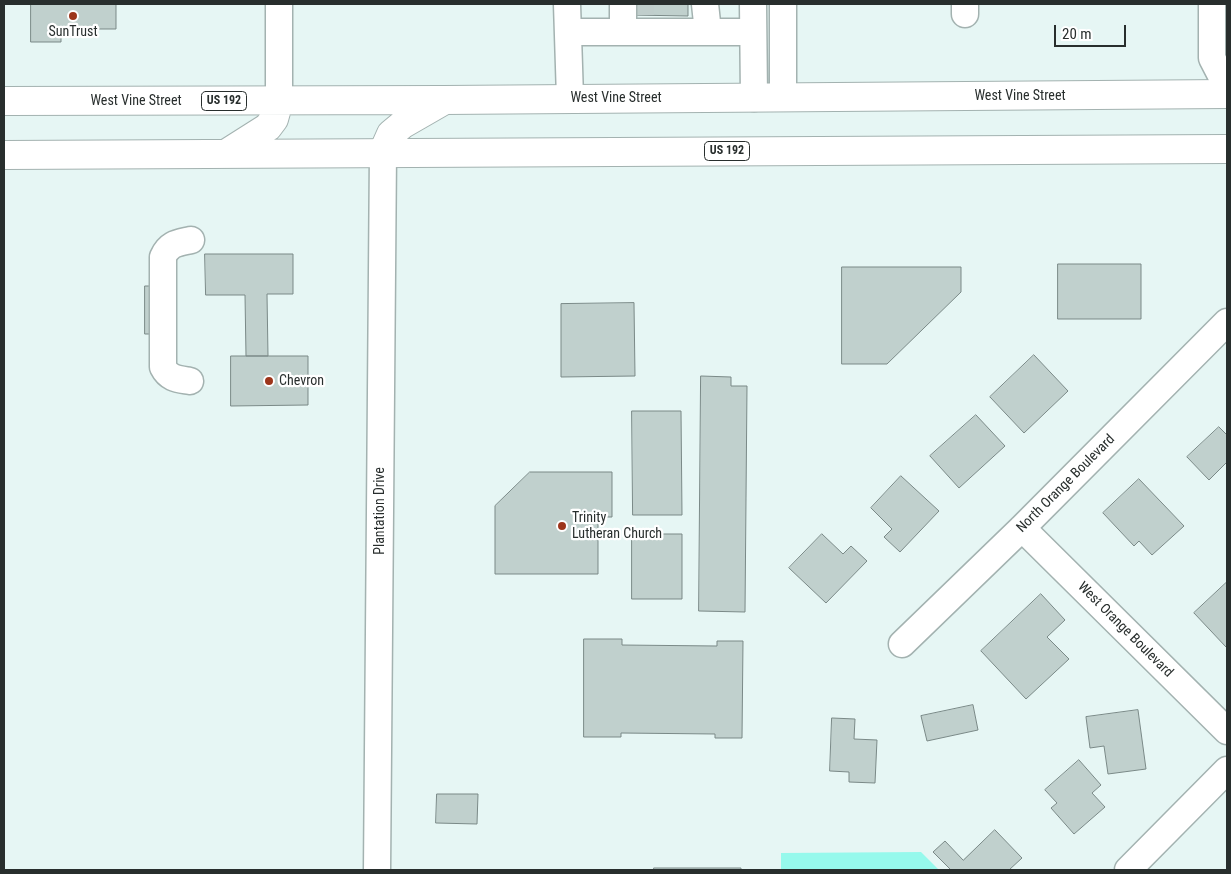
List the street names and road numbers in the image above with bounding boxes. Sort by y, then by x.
street label: West Vine Street [974,88,1066,104]
street label: West Vine Street [570,90,662,106]
road number: US 192 [202,92,246,110]
street label: West Vine Street [90,93,182,109]
road number: US 192 [704,142,750,160]
street label: North Orange Boulevard [1013,431,1119,537]
street label: Plantation Drive [372,467,388,555]
street label: West Orange Boulevard [1074,579,1176,681]

